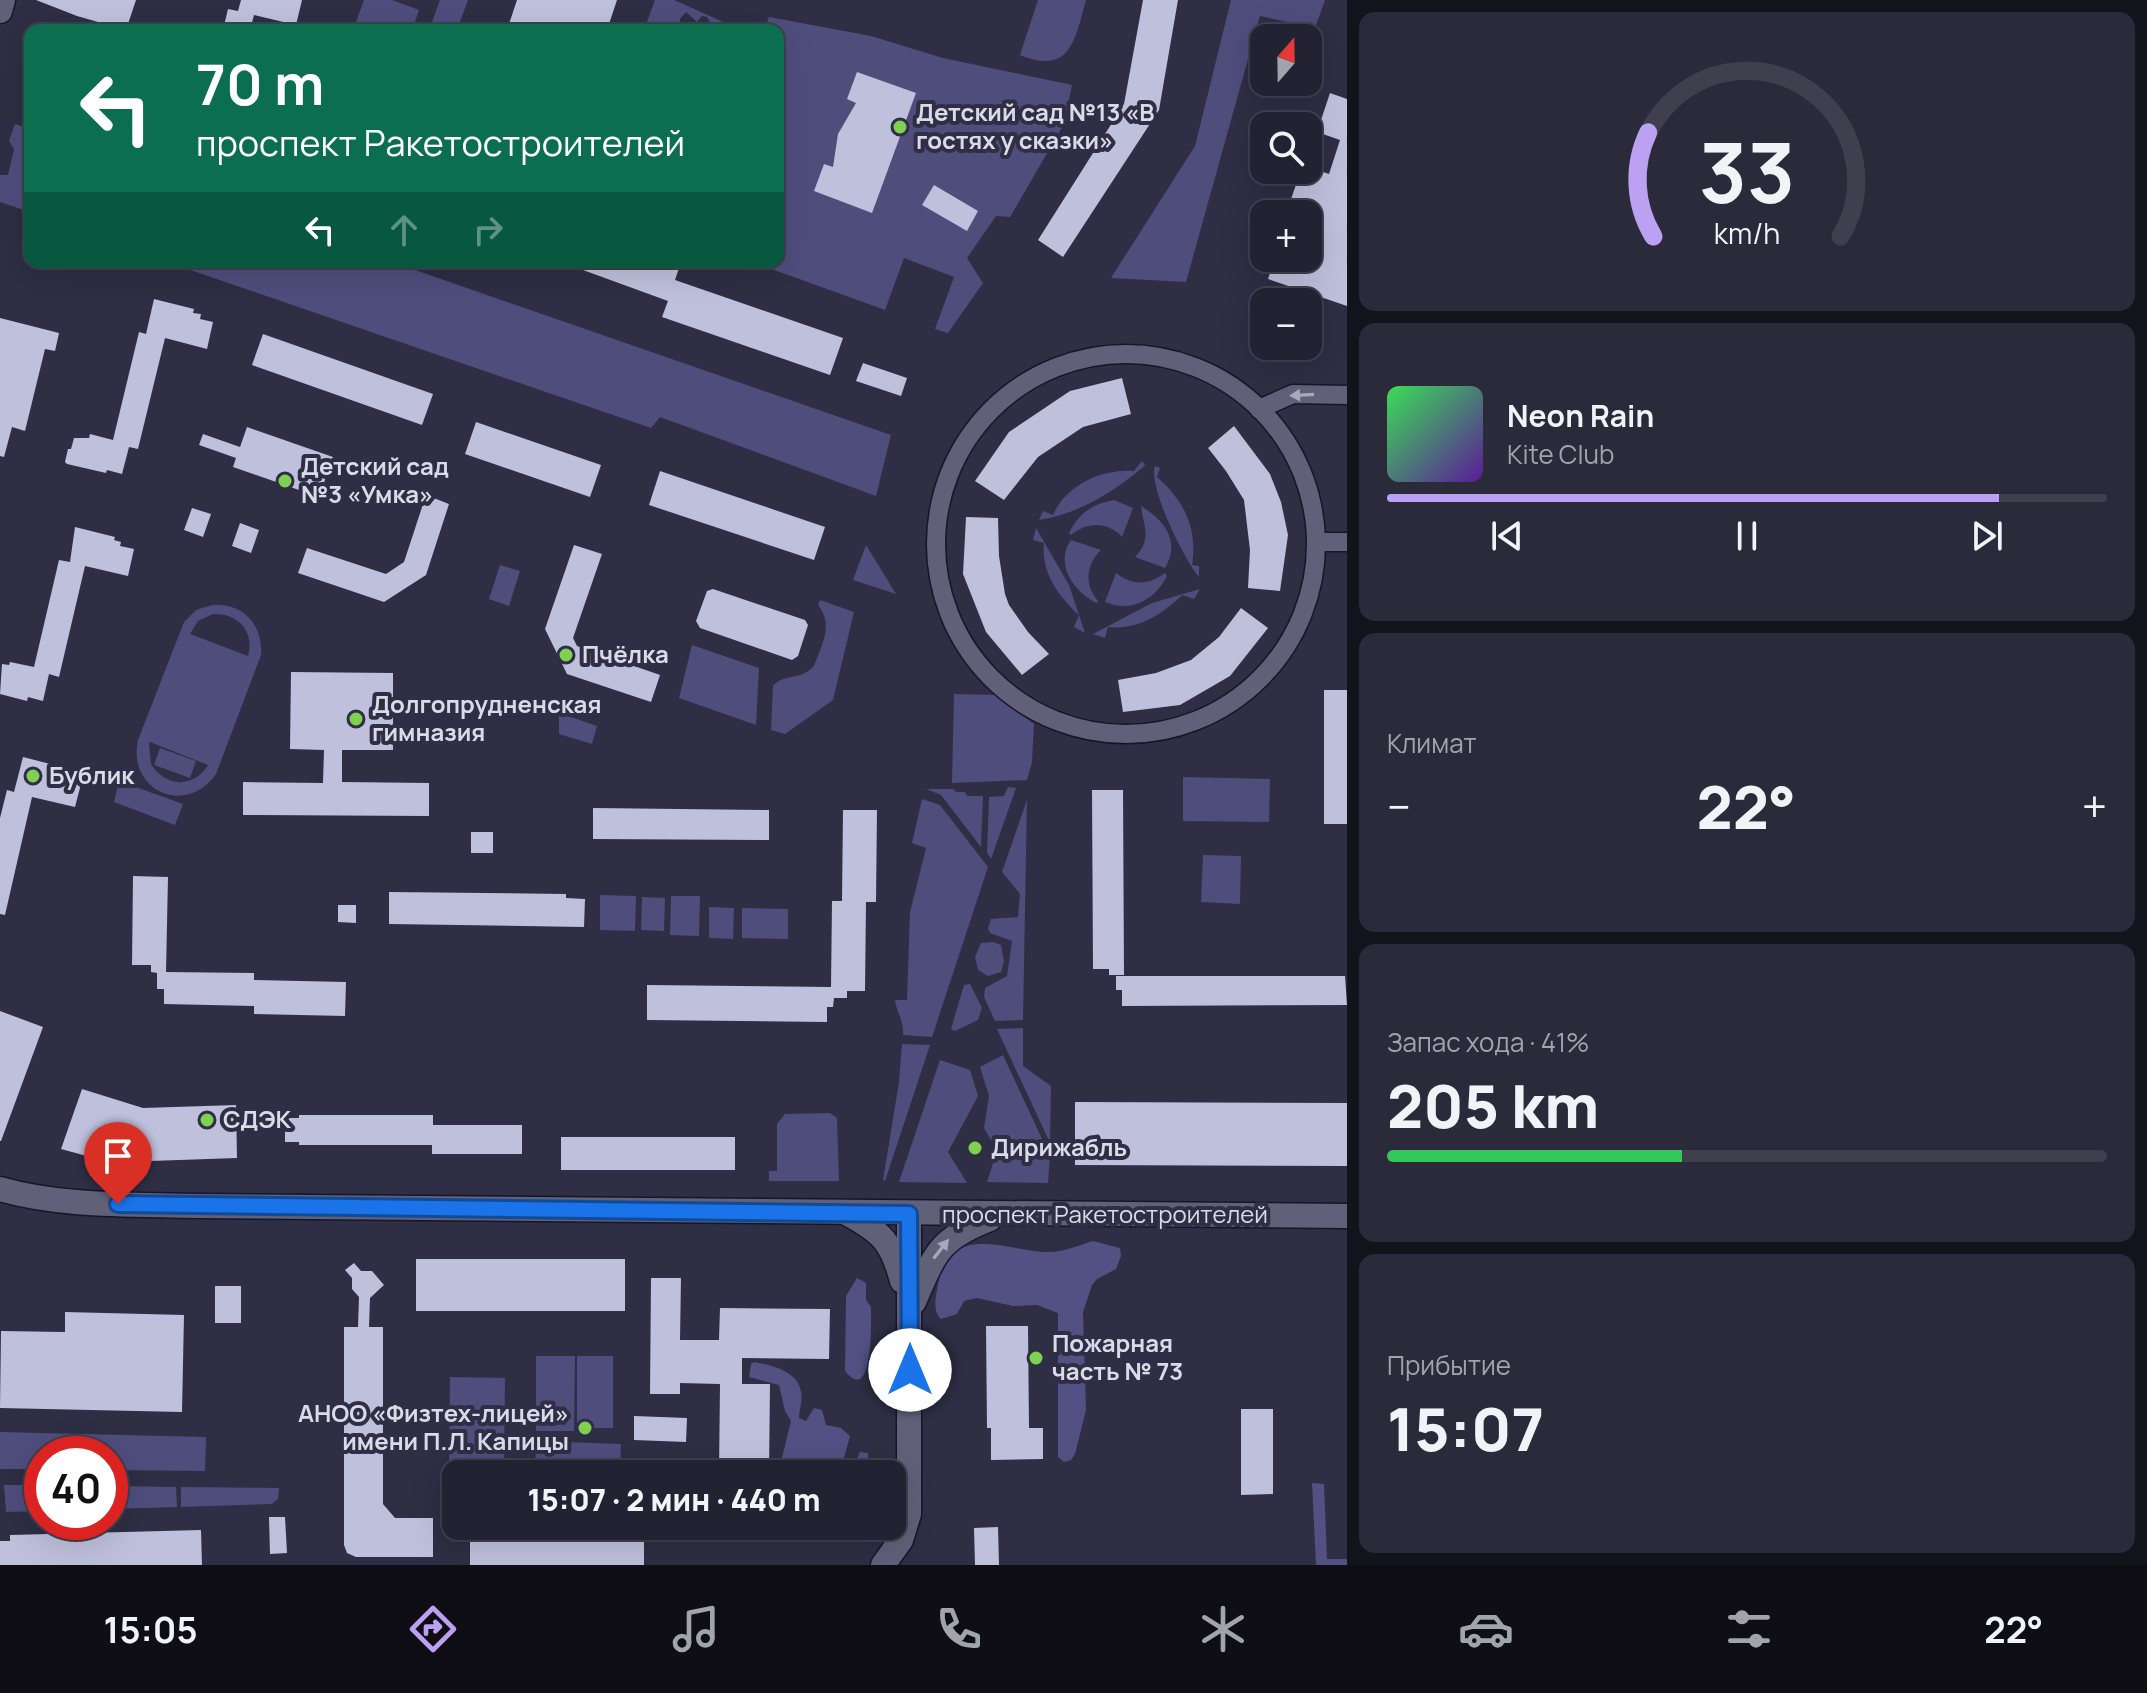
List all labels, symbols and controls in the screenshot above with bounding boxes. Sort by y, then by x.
north arrow [1250,24,1322,96]
map controls [1250,24,1322,360]
text: 70 m [196,45,324,122]
icon: left [64,56,168,160]
place label: Детский сад №13 «В гостях у сказки» [916,95,1154,156]
button: search [1250,112,1322,184]
text: 33 [1699,114,1795,228]
text: проспект Ракетостроителей [196,118,685,167]
marker: Детский сад №13 «В гостях у сказки» [891,118,909,136]
button: + [1250,200,1322,272]
icon: left [298,208,342,252]
icon: ahead [382,208,426,252]
icon: right [466,208,510,252]
text: km/h [1714,214,1780,253]
button: − [1250,288,1322,360]
one-way arrow [1289,389,1314,402]
text: Neon Rain [1507,395,1654,436]
text: Kite Club [1507,436,1614,472]
place label: Детский сад №3 «Умка» [301,449,449,510]
marker: Детский сад №3 «Умка» [276,472,294,490]
icon: previous [1485,514,1529,558]
icon: pause [1725,514,1769,558]
icon: next [1965,514,2009,558]
place label: Пчёлка [582,637,669,670]
marker: Пчёлка [557,646,575,664]
place label: Долгопрудненская гимназия [372,687,601,748]
marker: Долгопрудненская гимназия [347,710,365,728]
text: Климат [1387,725,1477,761]
place label: Бублик [49,758,135,791]
text: 22° [1696,765,1796,847]
marker: Бублик [24,767,42,785]
text: − [1387,776,1411,836]
text: + [2082,776,2107,836]
text: Запас хода · 41% [1387,1024,1590,1060]
text: 205 km [1387,1064,1599,1146]
place label: СДЭК [223,1102,292,1135]
marker: СДЭК [198,1111,216,1129]
pin [84,1122,152,1204]
place label: Дирижабль [991,1130,1127,1163]
icon: arrive [96,1134,140,1178]
marker: Дирижабль [966,1139,984,1157]
street label: проспект Ракетостроителей [942,1197,1268,1230]
one-way arrow [933,1239,949,1259]
place label: Пожарная часть № 73 [1052,1326,1183,1387]
position arrow [868,1328,952,1412]
text: Прибытие [1387,1347,1511,1383]
marker: Пожарная часть № 73 [1027,1349,1045,1367]
text: 15:07 [1387,1387,1544,1469]
place label: АНОО «Физтех-лицей» имени П.Л. Капицы [298,1396,569,1457]
marker: АНОО «Физтех-лицей» имени П.Л. Капицы [576,1419,594,1437]
speed limit sign: 40 [24,1436,128,1540]
text: 15:07 · 2 мин · 440 m [527,1479,821,1520]
icon: directions [405,1601,461,1657]
icon: music [668,1601,724,1657]
icon: phone [931,1601,987,1657]
icon: climate [1195,1601,1251,1657]
icon: car [1458,1601,1514,1657]
icon: filters [1721,1601,1777,1657]
text: 15:05 [104,1605,198,1654]
text: 22° [1984,1605,2043,1654]

